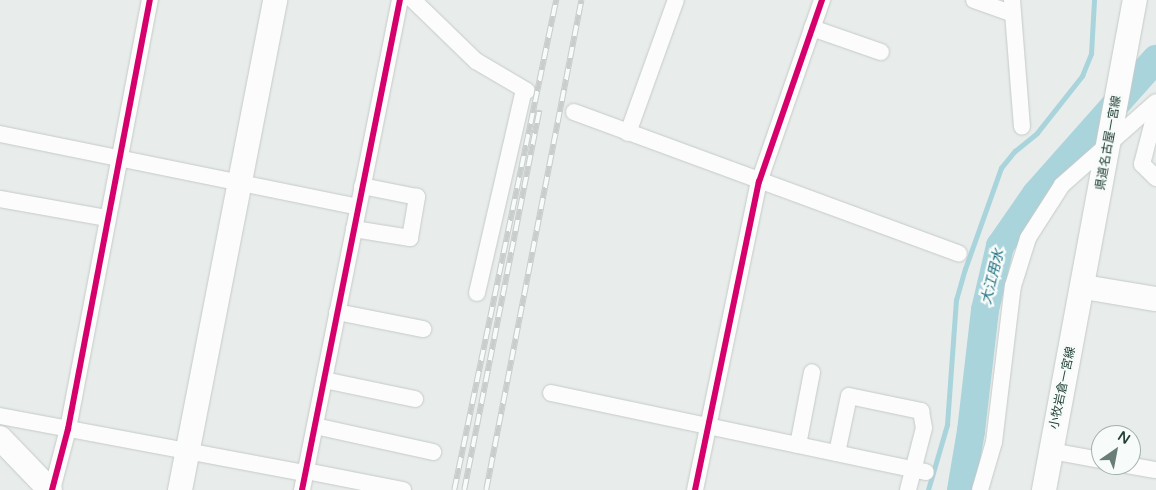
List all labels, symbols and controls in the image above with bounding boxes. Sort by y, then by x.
street label: 県道名古屋一宮線 [1094,94,1124,192]
water label: 大江用水 [978,248,1008,306]
street label: 小牧岩倉一宮線 [1047,345,1079,431]
north arrow [1091,425,1141,475]
text: N [1115,428,1133,448]

